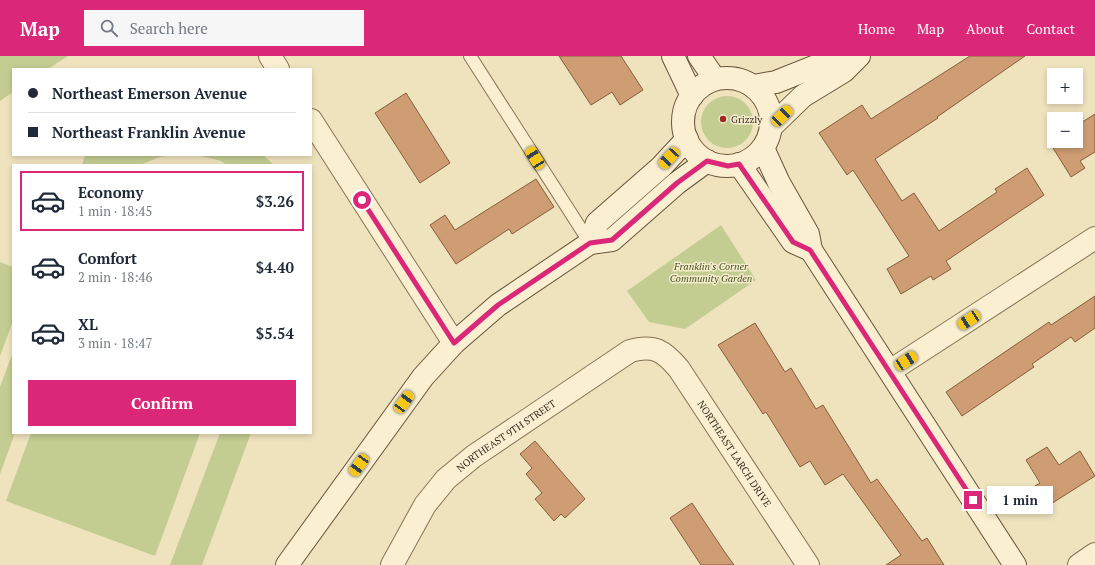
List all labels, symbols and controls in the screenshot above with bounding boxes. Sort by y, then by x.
search box [84,10,364,46]
text: Map [20,16,60,41]
icon: search [98,17,120,39]
text: Search here [130,18,208,38]
text: Home [858,19,895,38]
text: Map [917,19,944,38]
text: About [966,19,1004,38]
text: Contact [1026,19,1075,38]
map controls [1047,68,1083,148]
button: + [1047,68,1083,104]
text: Northeast Emerson Avenue [52,83,247,103]
car [769,103,795,129]
button: − [1047,112,1083,148]
place label: Grizzly [731,113,763,126]
marker: Grizzly [718,114,728,124]
text: Northeast Franklin Avenue [52,122,246,142]
car [524,145,546,171]
car [656,145,682,171]
text: Economy [78,182,143,202]
icon: car [30,183,66,219]
text: $3.26 [256,191,294,211]
route start [353,191,371,209]
text: 1 min · 18:45 [78,202,152,220]
text: Comfort [78,248,137,268]
icon: car [30,249,66,285]
text: $4.40 [256,257,294,277]
park label: Franklin's Corner Community Garden [670,260,752,285]
text: 2 min · 18:46 [78,268,152,286]
car [956,308,982,332]
text: XL [78,314,98,334]
icon: car [30,315,66,351]
text: $5.54 [256,323,294,343]
text: 3 min · 18:47 [78,334,152,352]
car [893,349,919,373]
button: Confirm [28,380,296,426]
car [392,389,416,415]
street label: NORTHEAST 9TH STREET [454,397,558,474]
street label: NORTHEAST LARCH DRIVE [695,398,775,509]
car [347,452,371,478]
callout: 1 min [987,486,1053,514]
route end [964,491,982,509]
text: 1 min [1002,491,1038,509]

